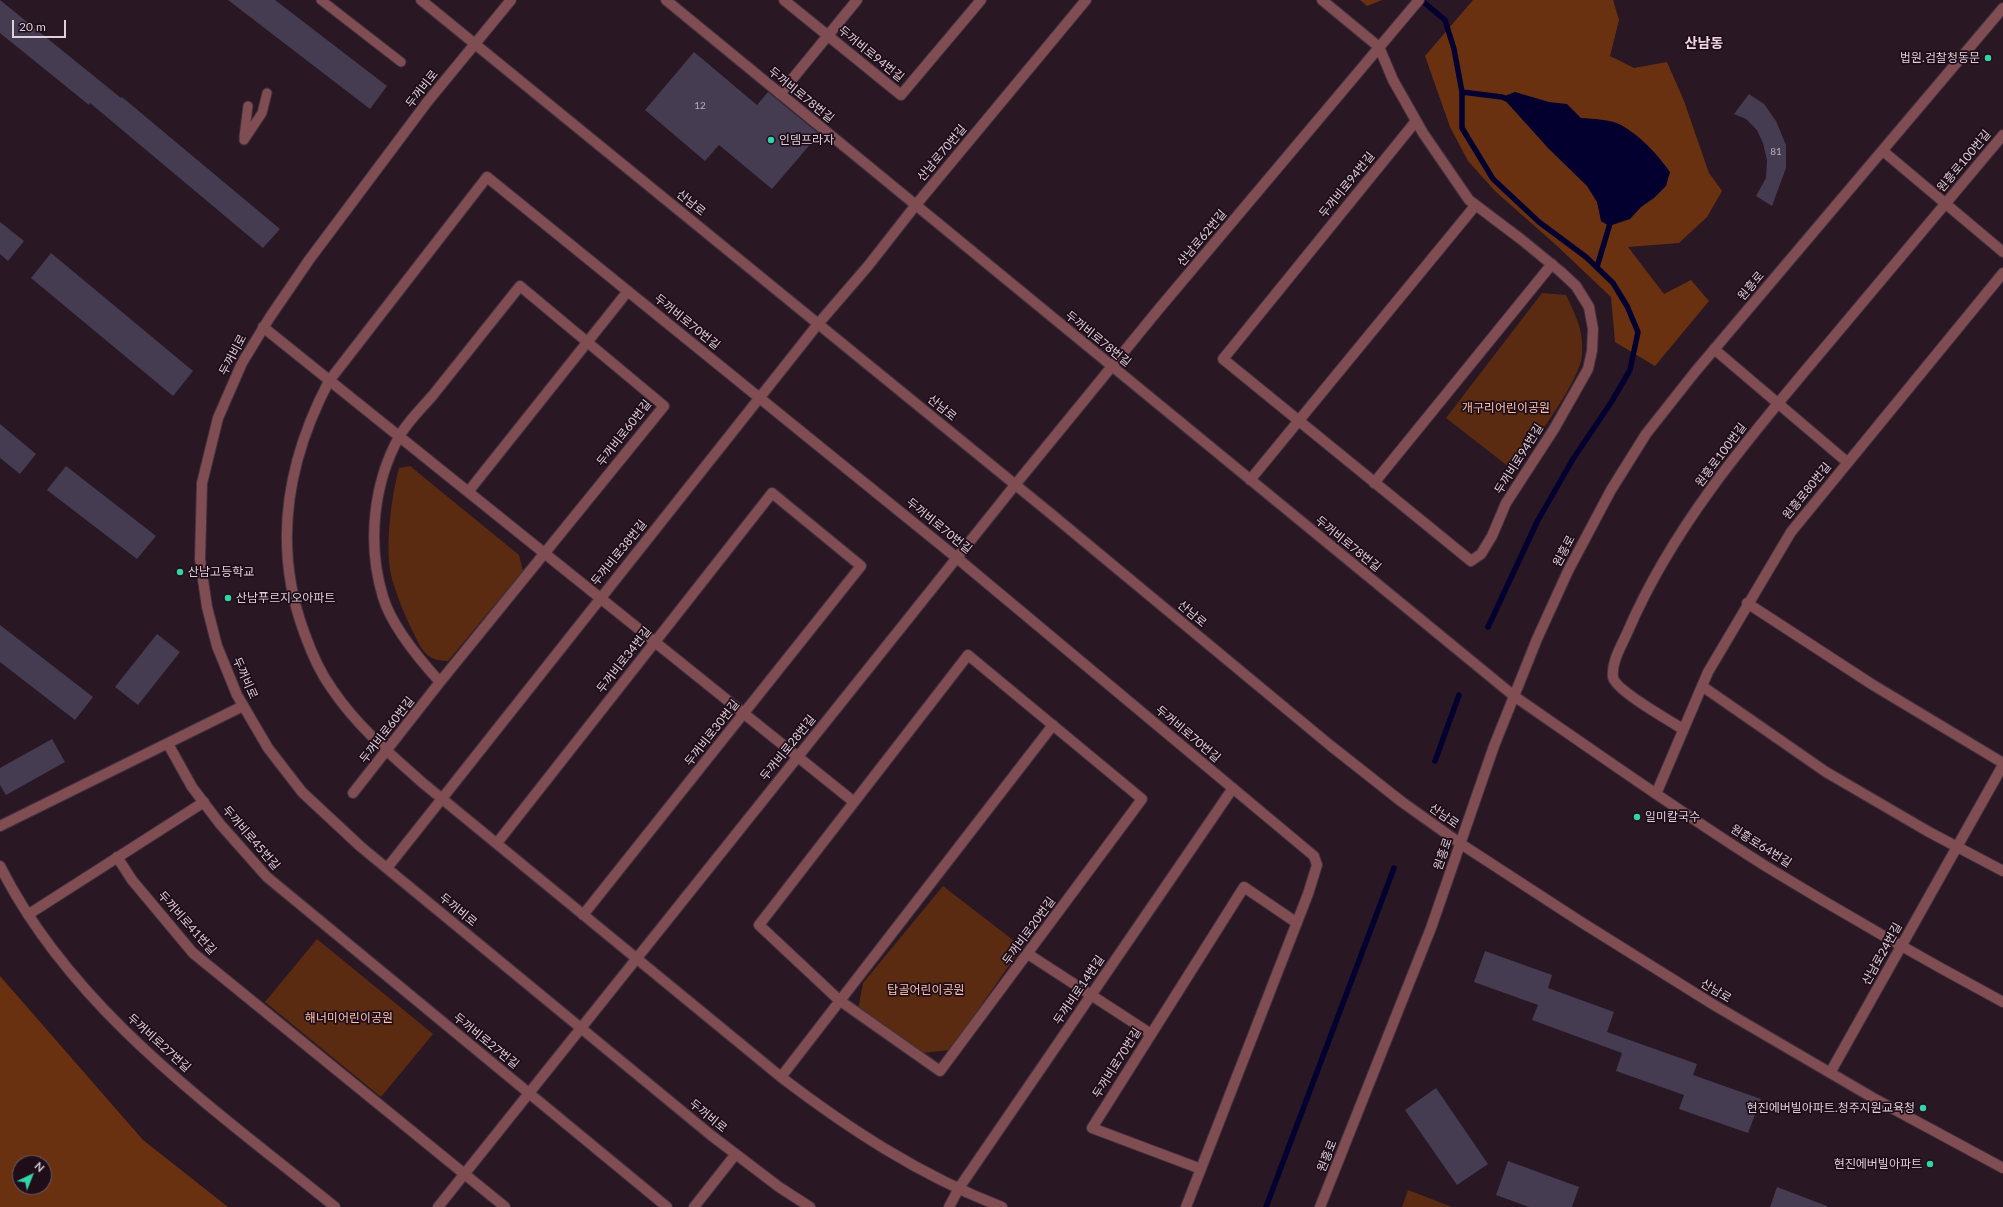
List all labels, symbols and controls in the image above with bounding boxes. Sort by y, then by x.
scale bar [14,12,68,38]
text: 20 m [19,19,46,34]
street label: 두꺼비로94번길 [835,23,907,85]
district label: 산남동 [1685,35,1723,51]
place label: 법원.검찰청동문 [1900,51,1980,65]
marker: 법원.검찰청동문 [1983,53,1993,63]
street label: 두꺼비로78번길 [765,64,837,126]
street label: 두꺼비로 [403,67,441,111]
house number: 12 [694,100,706,112]
street label: 산남로70번길 [914,122,970,184]
street label: 원흥로100번길 [1934,127,1994,195]
place label: 인뎀프라자 [779,133,834,147]
marker: 인뎀프라자 [766,135,776,145]
house number: 81 [1770,146,1782,158]
street label: 두꺼비로94번길 [1316,149,1378,221]
street label: 산남로 [674,187,708,219]
street label: 산남로62번길 [1174,207,1230,269]
street label: 원흥로 [1735,269,1767,303]
street label: 두꺼비로70번길 [651,291,723,353]
street label: 두꺼비로78번길 [1062,308,1134,370]
street label: 두꺼비로 [216,332,250,378]
street label: 산남로 [925,392,959,424]
street label: 두꺼비로60번길 [594,397,654,469]
park label: 개구리어린이공원 [1462,401,1550,415]
street label: 원흥로100번길 [1692,420,1750,490]
street label: 두꺼비로94번길 [1492,421,1546,497]
street label: 원흥로80번길 [1780,460,1834,522]
street label: 두꺼비로70번길 [903,495,975,557]
street label: 두꺼비로78번길 [1312,513,1384,575]
street label: 두꺼비로38번길 [588,517,650,589]
street label: 원흥로 [1550,533,1578,569]
place label: 산남고등학교 [188,565,254,579]
marker: 산남고등학교 [175,567,185,577]
place label: 산남푸르지오아파트 [236,591,335,605]
marker: 산남푸르지오아파트 [223,593,233,603]
street label: 산남로 [1175,598,1209,630]
street label: 두꺼비로34번길 [594,624,654,696]
street label: 두꺼비로 [229,655,261,701]
street label: 두꺼비로60번길 [357,694,417,766]
street label: 두꺼비로30번길 [682,697,742,769]
street label: 두꺼비로70번길 [1153,703,1223,765]
street label: 두꺼비로28번길 [757,712,819,784]
street label: 산남로 [1426,801,1462,831]
street label: 두꺼비로45번길 [219,803,283,873]
place label: 일미칼국수 [1645,810,1700,824]
marker: 일미칼국수 [1632,812,1642,822]
street label: 원흥로64번길 [1728,822,1794,870]
street label: 원흥로 [1431,836,1455,872]
street label: 두꺼비로41번길 [155,888,219,958]
street label: 두꺼비로 [436,891,480,929]
street label: 두꺼비로20번길 [1000,894,1058,968]
street label: 산남로24번길 [1859,920,1905,988]
street label: 두꺼비로14번길 [1051,953,1107,1027]
street label: 산남로 [1698,976,1734,1006]
park label: 탑골어린이공원 [887,983,965,997]
street label: 두꺼비로27번길 [450,1010,522,1072]
street label: 두꺼비로27번길 [124,1011,194,1075]
park label: 해너미어린이공원 [305,1011,393,1025]
street label: 두꺼비로70번길 [1090,1025,1144,1101]
street label: 두꺼비로 [686,1097,730,1135]
place label: 현진에버빌아파트.청주지원교육청 [1747,1101,1915,1115]
marker: 현진에버빌아파트.청주지원교육청 [1918,1103,1928,1113]
street label: 원흥로 [1314,1138,1340,1174]
north arrow [12,1155,52,1195]
place label: 현진에버빌아파트 [1834,1157,1922,1171]
text: N [32,1159,47,1174]
marker: 현진에버빌아파트 [1925,1159,1935,1169]

